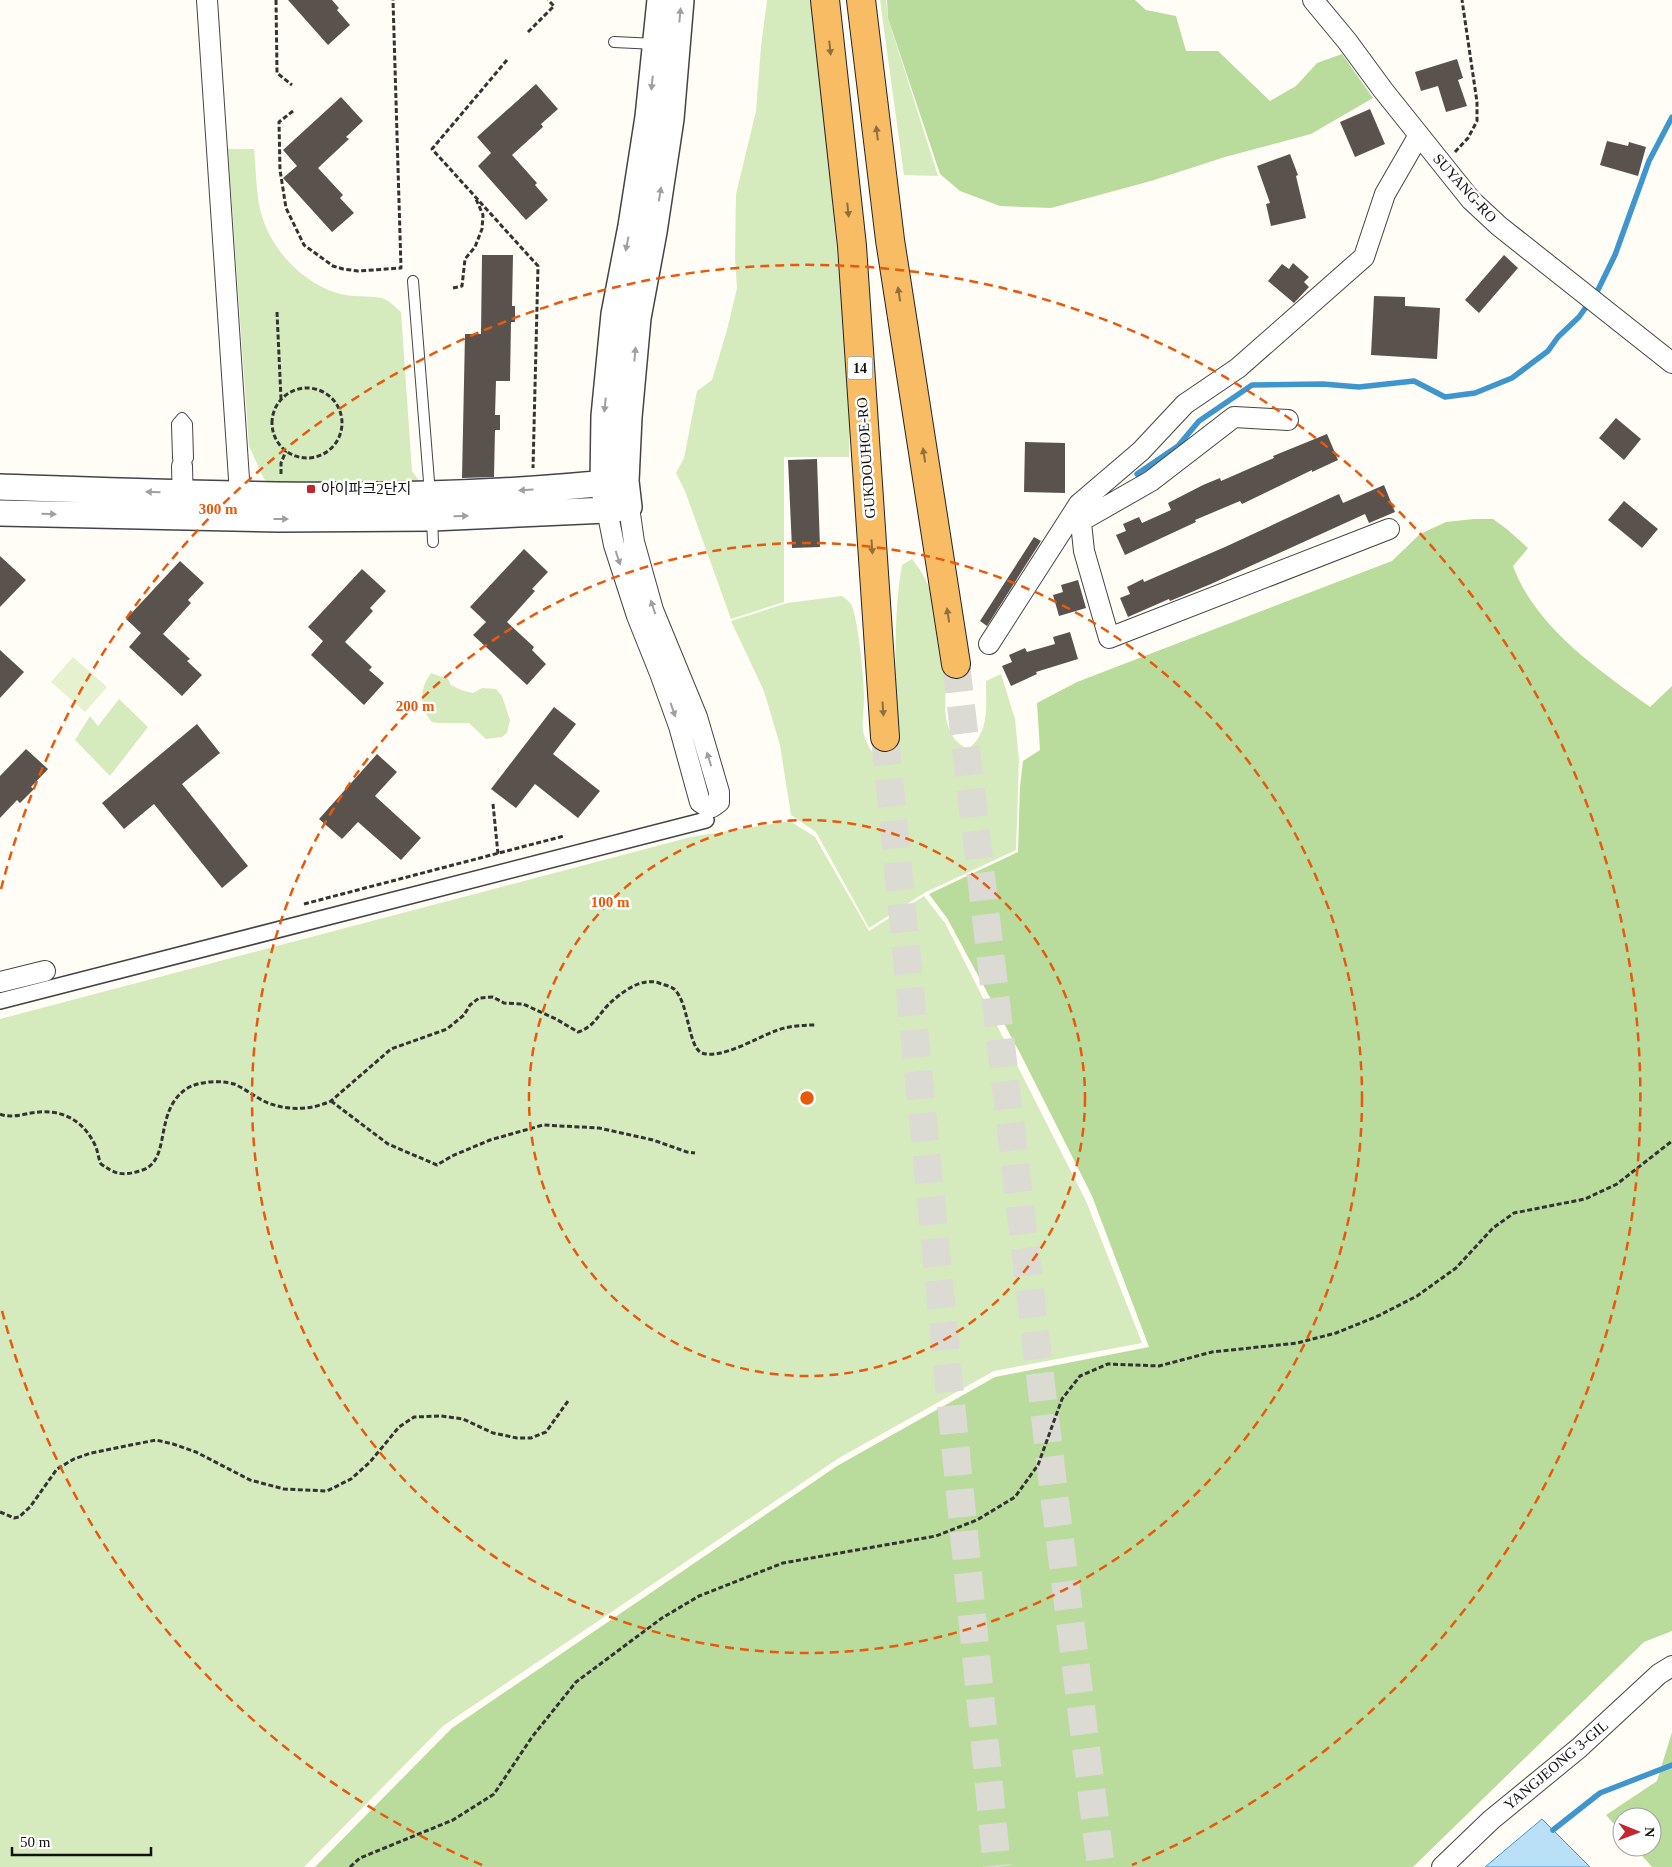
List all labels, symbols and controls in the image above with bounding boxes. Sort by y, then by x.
one-way arrow [676,7,684,23]
one-way arrow [826,41,834,57]
one-way arrow [647,76,655,92]
one-way arrow [873,125,881,141]
street label: SUYANG-RO [1430,150,1500,226]
one-way arrow [656,185,664,201]
one-way arrow [844,202,852,218]
one-way arrow [623,236,631,252]
one-way arrow [894,286,902,302]
one-way arrow [631,346,639,362]
road number: 14 [848,356,872,379]
one-way arrow [601,397,609,413]
street label: GUKDOUHOE-RO [854,397,878,519]
one-way arrow [919,447,927,463]
place label: 아이파크2단지 [321,481,411,497]
marker: 아이파크2단지 [305,483,317,495]
one-way arrow [517,486,533,494]
one-way arrow [145,488,161,496]
text: 300 m [199,501,238,517]
one-way arrow [41,510,57,518]
one-way arrow [453,512,469,520]
one-way arrow [273,515,289,523]
one-way arrow [869,539,877,555]
one-way arrow [615,550,622,565]
one-way arrow [648,599,656,614]
one-way arrow [944,607,952,623]
text: 200 m [396,698,435,714]
one-way arrow [880,701,888,717]
one-way arrow [670,703,677,718]
one-way arrow [705,751,713,766]
text: 100 m [591,894,630,910]
centre of rings [798,1089,816,1107]
street label: YANGJEONG 3-GIL [1501,1717,1611,1813]
north arrow [1612,1807,1662,1857]
scale bar [12,1824,151,1856]
text: N [1642,1827,1657,1837]
text: 50 m [20,1834,51,1850]

